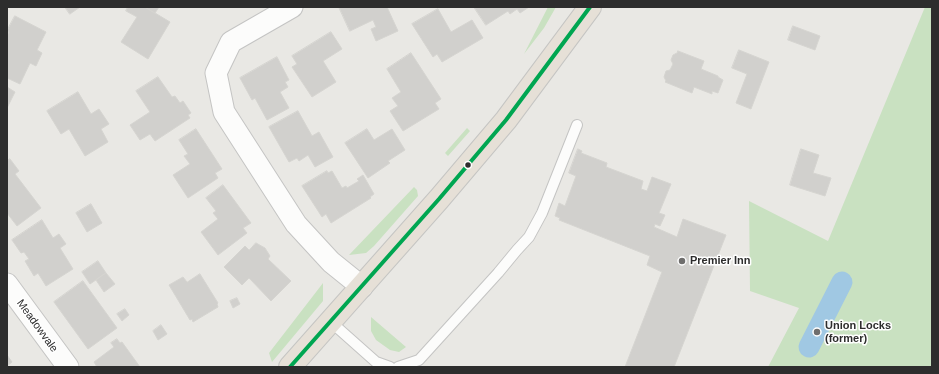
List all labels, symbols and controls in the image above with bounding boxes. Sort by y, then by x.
unlabelled marker [463,160,473,170]
place label: Premier Inn [690,254,751,268]
marker: Premier Inn [677,256,687,266]
street label: Meadowvale [14,297,60,355]
place label: Union Locks (former) [825,319,891,345]
marker: Union Locks (former) [812,327,822,337]

